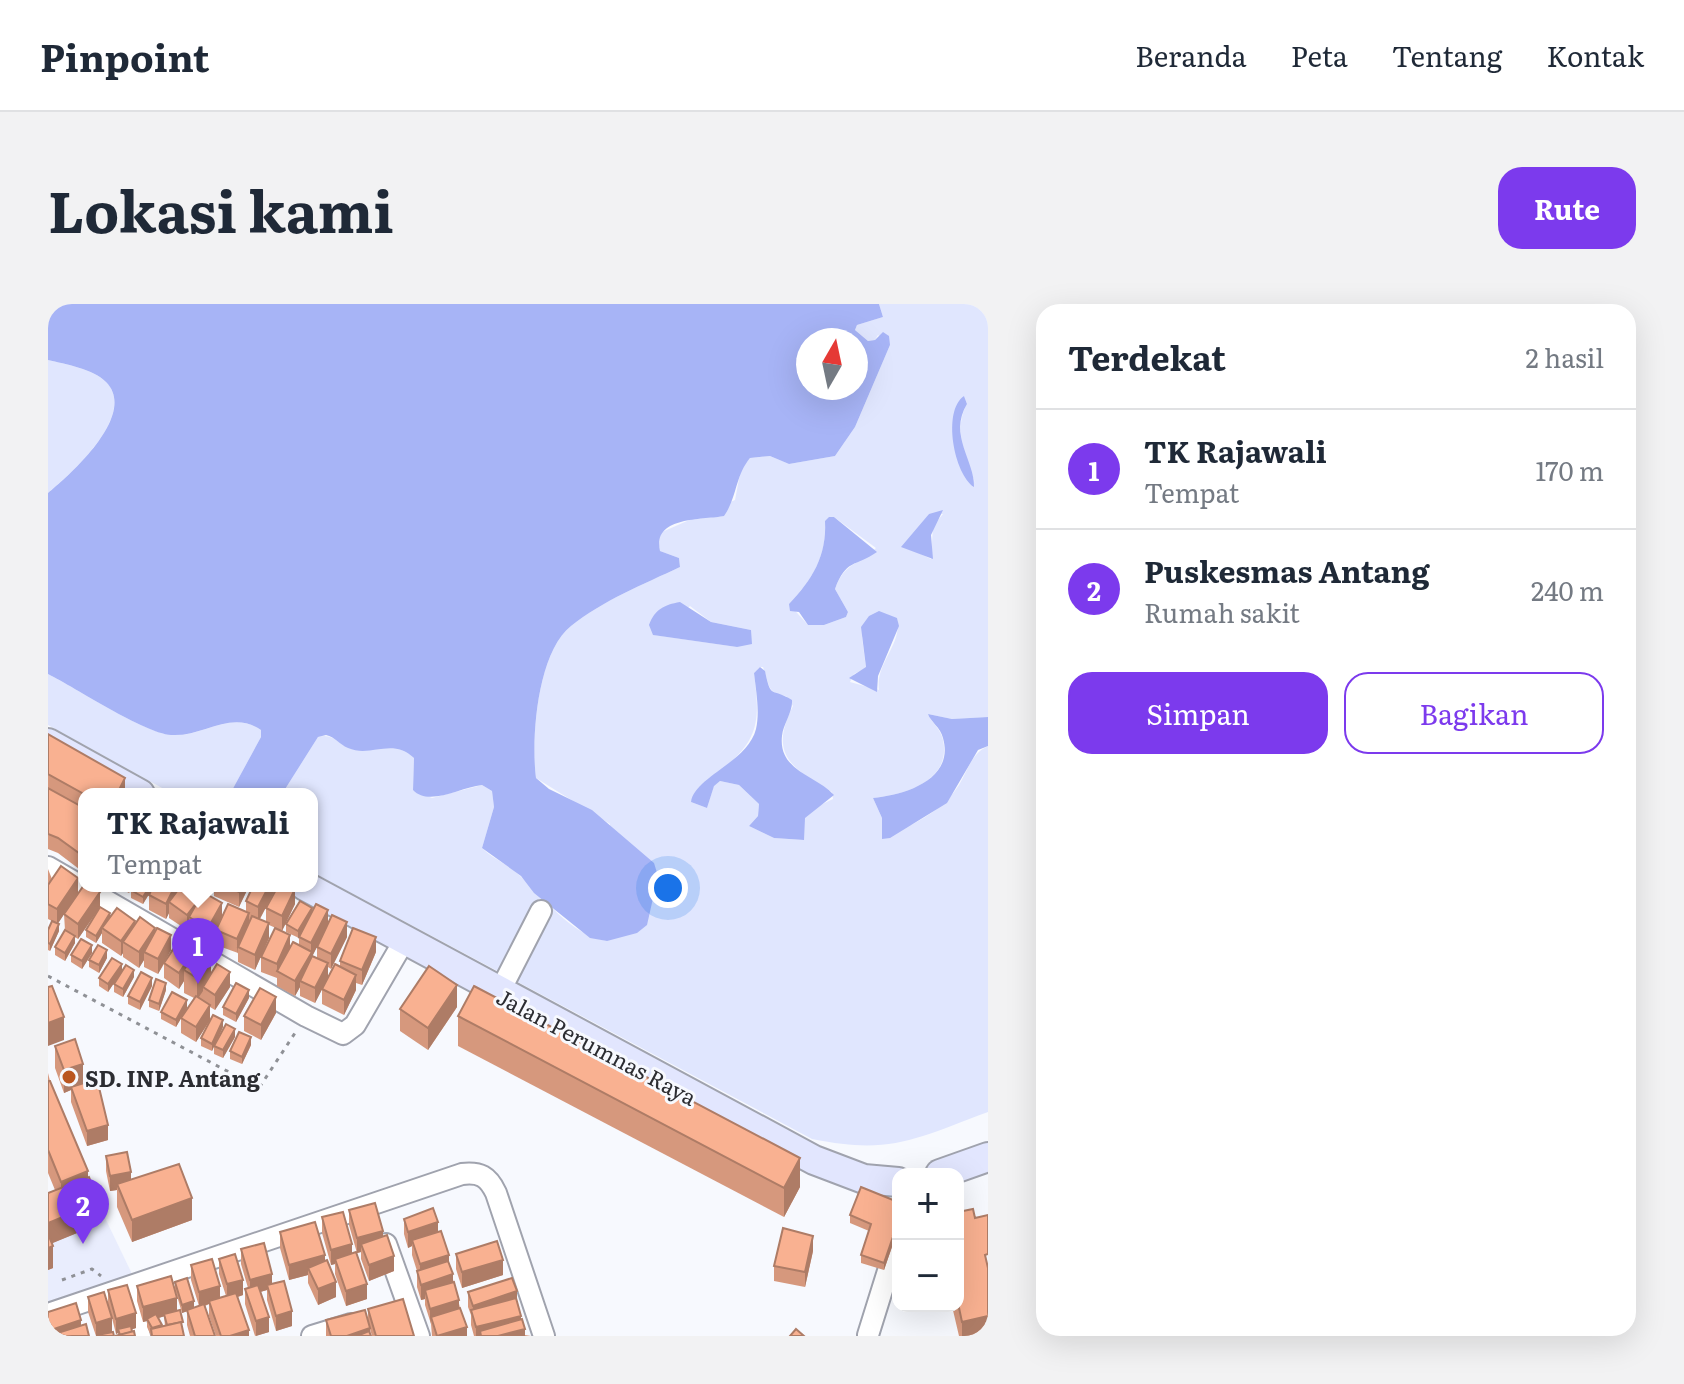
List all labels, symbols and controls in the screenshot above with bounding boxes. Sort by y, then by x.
text: Pinpoint [40,27,210,84]
text: Beranda [1135,34,1247,76]
text: Peta [1291,34,1348,76]
text: Tentang [1392,34,1502,76]
text: Kontak [1546,34,1644,76]
text: Lokasi kami [48,167,394,250]
button: Rute [1498,167,1636,249]
north arrow [796,328,868,400]
text: Terdekat [1068,331,1226,381]
text: 2 hasil [1526,337,1604,376]
text: TK Rajawali [1144,428,1327,472]
text: 1 [1089,450,1099,489]
text: 170 m [1536,450,1604,489]
text: Tempat [1144,472,1239,511]
text: Puskesmas Antang [1144,548,1430,592]
text: 2 [1087,570,1101,609]
text: 240 m [1531,570,1604,609]
text: Rumah sakit [1144,592,1300,631]
button: Simpan [1068,672,1328,754]
button: Bagikan [1344,672,1604,754]
popup [78,788,318,892]
text: TK Rajawali [107,799,289,843]
text: Tempat [107,843,202,882]
your location [648,868,688,908]
pin: 1 [172,918,224,984]
street label: Jalan Perumnas Raya [491,979,703,1113]
place label: SD. INP. Antang [85,1061,261,1094]
marker: SD. INP. Antang [60,1068,78,1086]
map controls [892,1168,964,1312]
button: + [892,1168,964,1240]
pin: 2 [57,1178,109,1244]
button: − [892,1240,964,1312]

